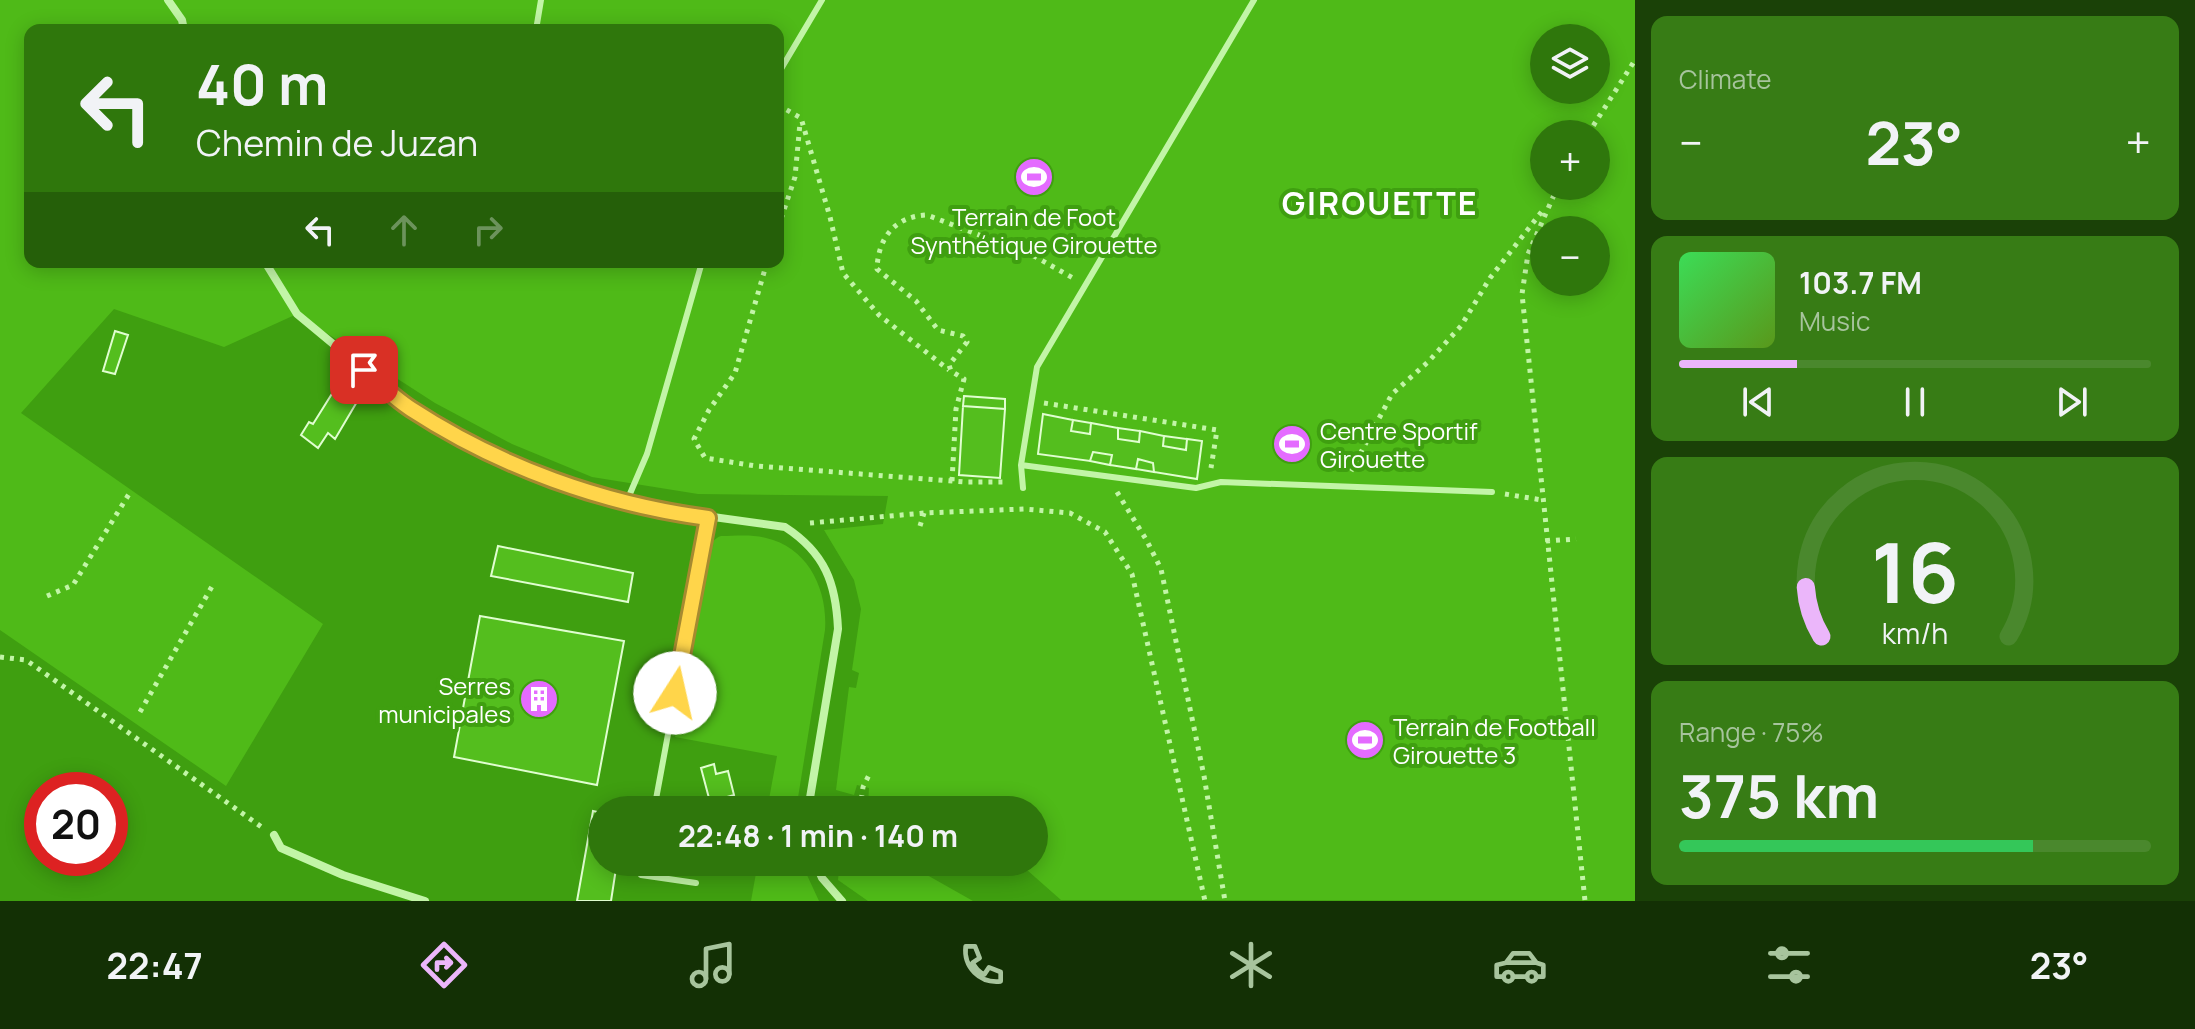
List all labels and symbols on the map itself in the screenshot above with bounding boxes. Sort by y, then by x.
sports icon: Terrain de Foot Synthétique Girouette [1013,156,1055,198]
district label: GIROUETTE [1282,181,1478,225]
place label: Terrain de Foot Synthétique Girouette [910,200,1158,261]
pin [330,336,398,404]
place label: Centre Sportif Girouette [1320,414,1478,475]
sports icon: Centre Sportif Girouette [1271,423,1313,465]
position arrow [633,651,717,735]
place label: Serres municipales [378,669,511,730]
building icon: Serres municipales [518,678,560,720]
place label: Terrain de Football Girouette 3 [1393,710,1596,771]
sports icon: Terrain de Football Girouette 3 [1344,719,1386,761]
speed limit sign: 20 [24,772,128,876]

